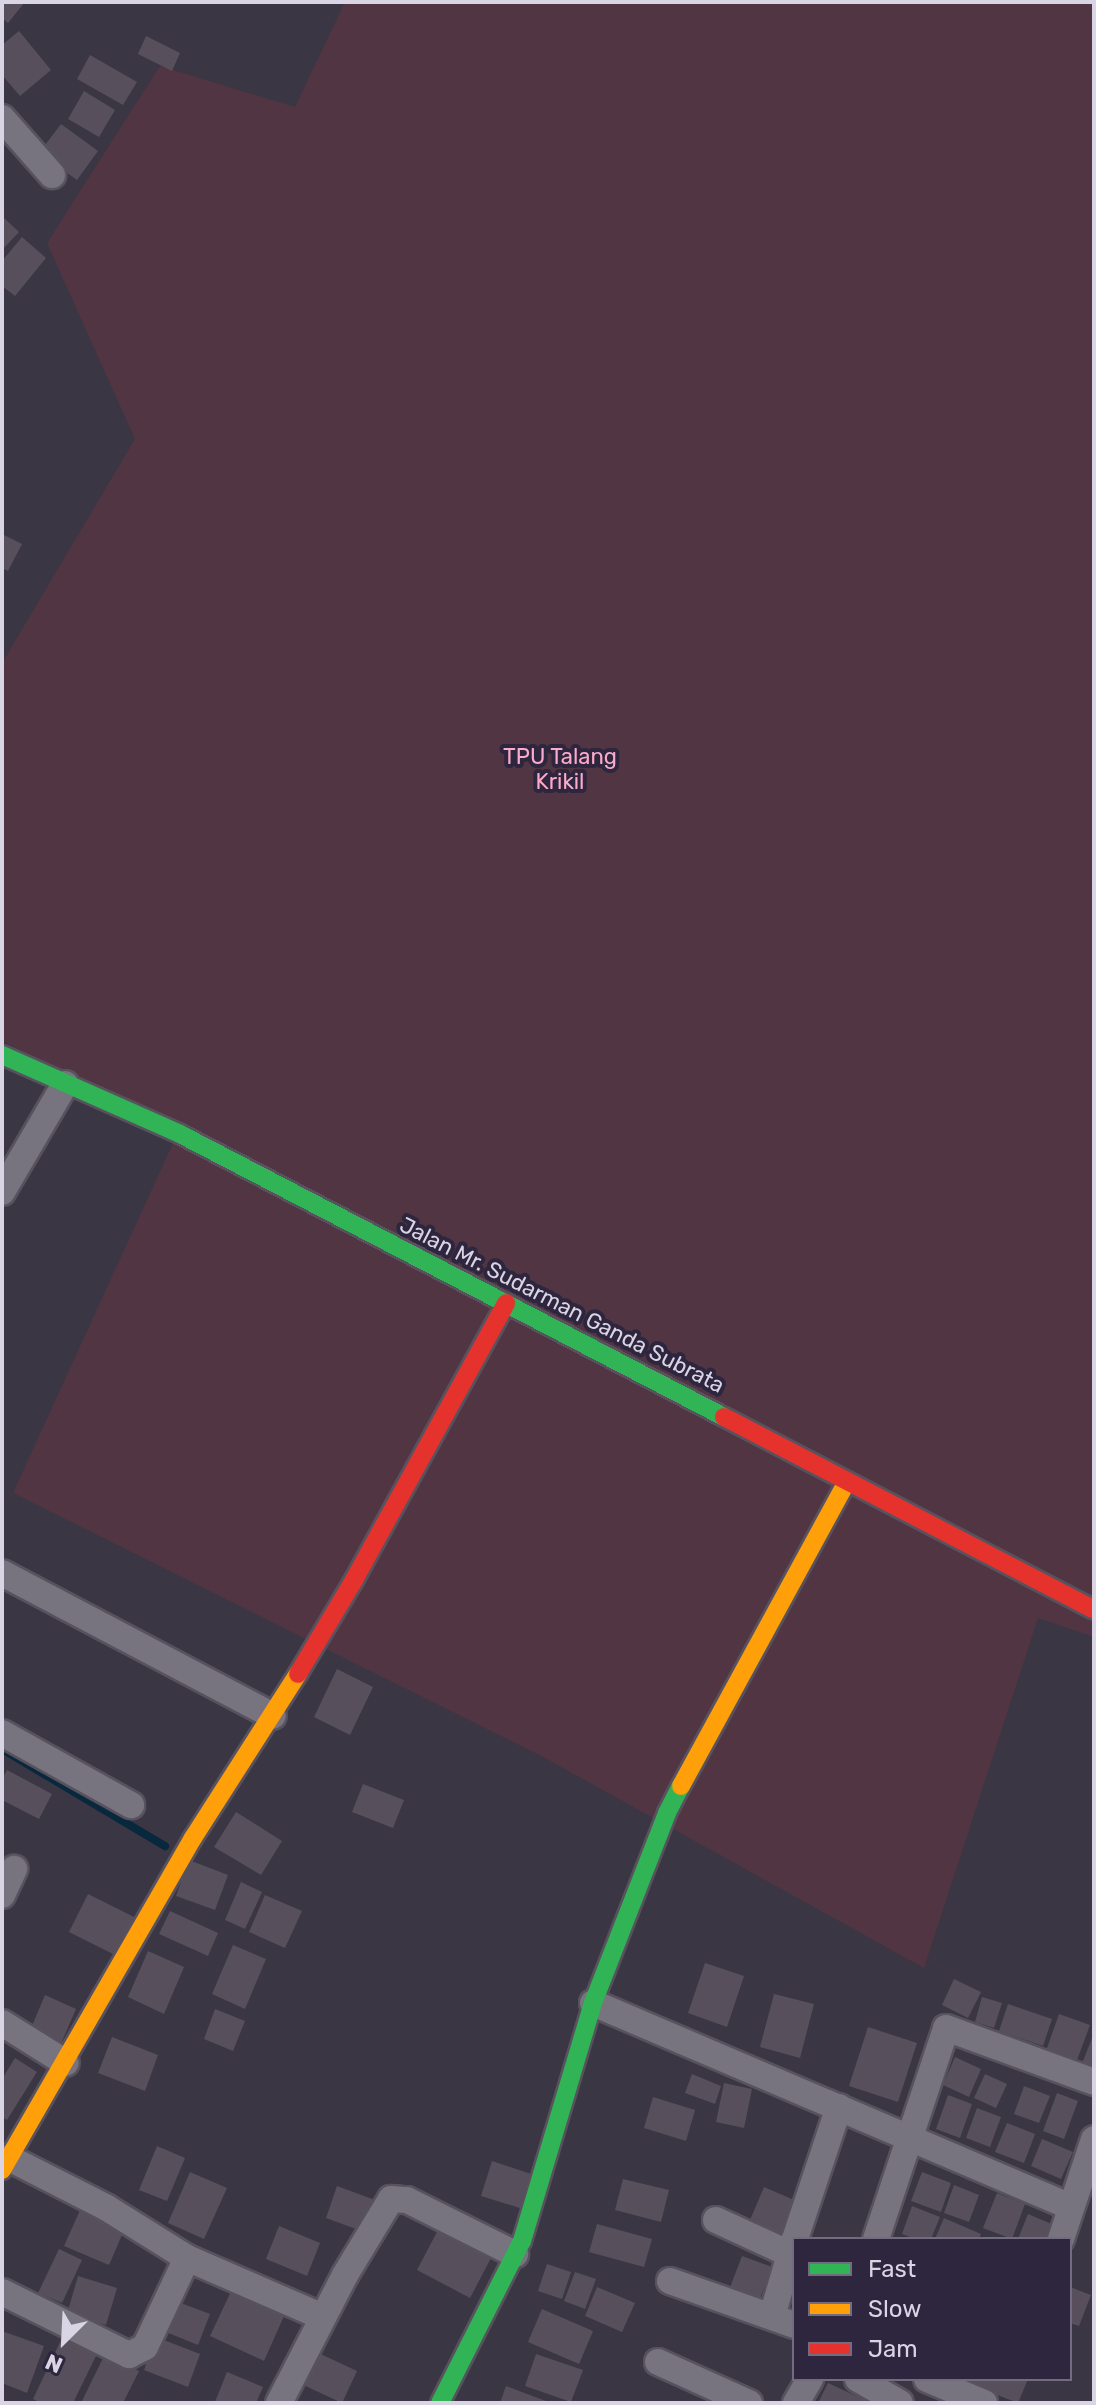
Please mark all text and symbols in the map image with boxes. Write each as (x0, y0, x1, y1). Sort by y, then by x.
park label: TPU Talang Krikil (503, 743, 617, 794)
street label: Jalan Mr. Sudarman Ganda Subrata (395, 1211, 729, 1399)
legend (792, 2237, 1072, 2381)
text: Fast (868, 2255, 916, 2283)
text: Slow (868, 2295, 921, 2323)
north arrow (24, 2301, 104, 2381)
text: Jam (868, 2335, 918, 2363)
text: N (41, 2348, 67, 2379)

